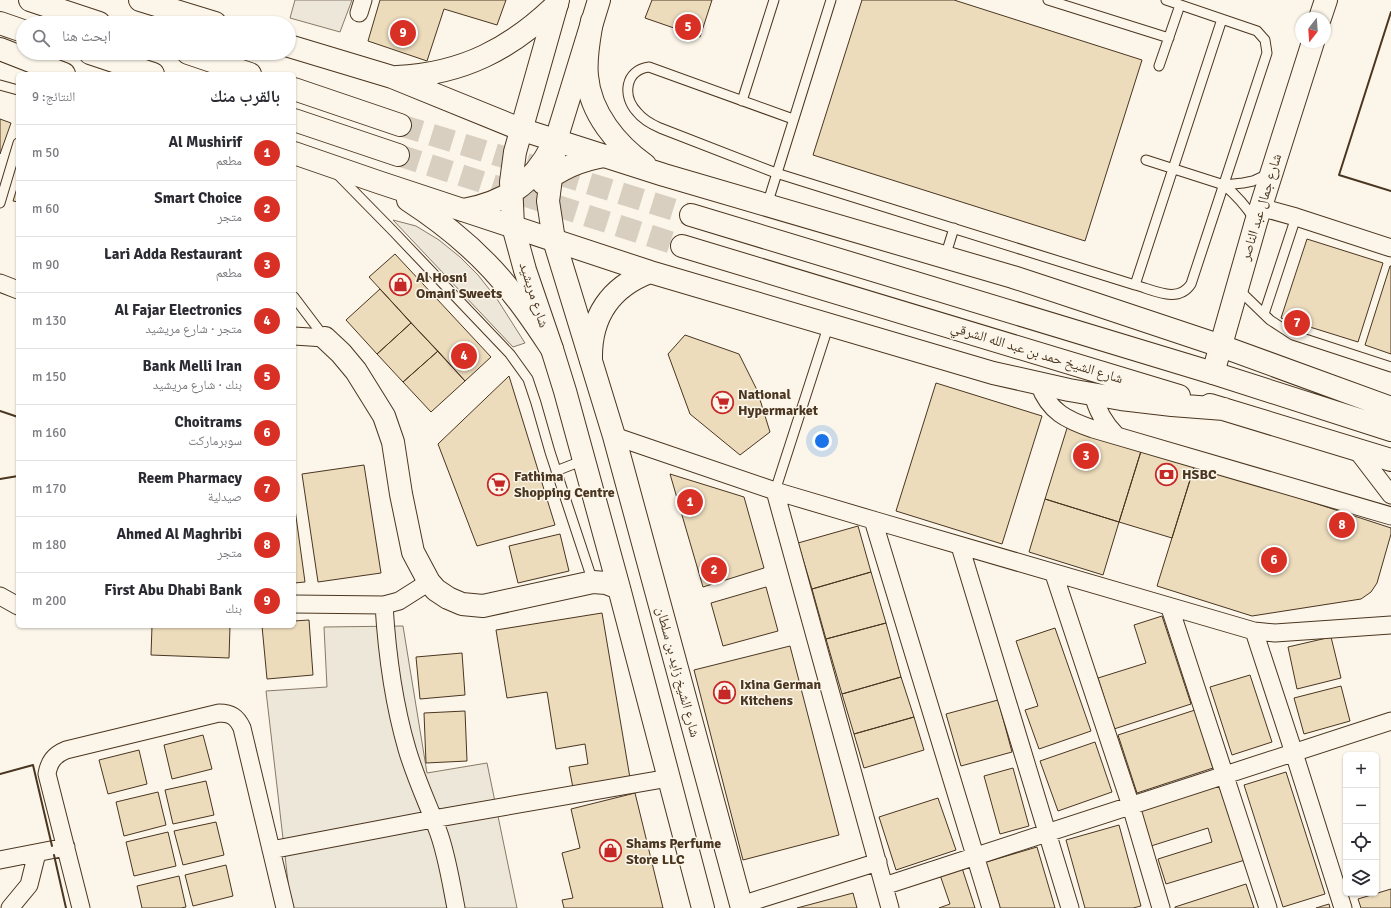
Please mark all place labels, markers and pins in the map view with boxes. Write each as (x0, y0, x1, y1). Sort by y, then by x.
pin: 5 (675, 12, 701, 42)
pin: 9 (390, 18, 416, 48)
place label: Al Hosni Omani Sweets (416, 269, 502, 302)
shop icon: Al Hosni Omani Sweets (388, 272, 414, 298)
pin: 7 (1284, 308, 1310, 338)
pin: 4 (451, 341, 477, 371)
place label: National Hypermarket (738, 386, 819, 419)
supermarket icon: National Hypermarket (710, 389, 736, 415)
pin: 3 (1073, 441, 1099, 471)
bank icon: HSBC (1153, 461, 1179, 487)
place label: HSBC (1182, 466, 1217, 483)
place label: Fathima Shopping Centre (514, 468, 615, 501)
supermarket icon: Fathima Shopping Centre (485, 471, 511, 497)
pin: 1 (677, 487, 703, 517)
pin: 8 (1329, 510, 1355, 540)
pin: 6 (1261, 545, 1287, 575)
pin: 2 (701, 555, 727, 585)
place label: Ixina German Kitchens (740, 676, 822, 709)
shop icon: Ixina German Kitchens (711, 679, 737, 705)
place label: Shams Perfume Store LLC (626, 835, 721, 868)
shop icon: Shams Perfume Store LLC (597, 838, 623, 864)

